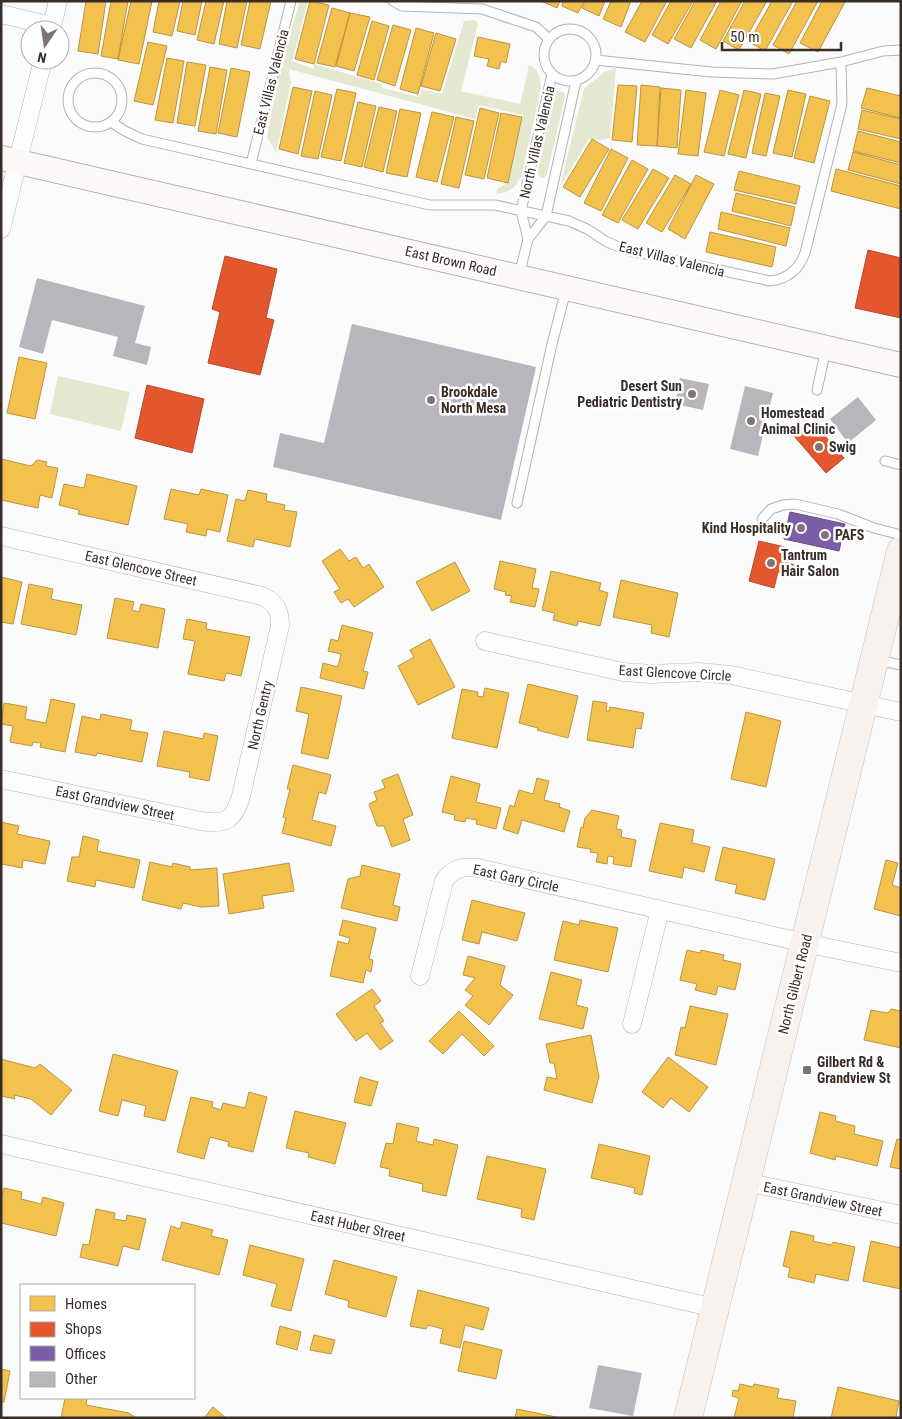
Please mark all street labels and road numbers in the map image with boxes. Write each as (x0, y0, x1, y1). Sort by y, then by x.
street label: East Villas Valencia (250, 27, 292, 137)
street label: North Villas Valencia (516, 84, 558, 200)
street label: East Villas Valencia (617, 238, 727, 280)
street label: East Brown Road (404, 243, 498, 279)
street label: East Glencove Street (84, 547, 198, 589)
street label: East Glencove Circle (618, 662, 732, 684)
street label: North Gentry (244, 679, 276, 751)
street label: East Grandview Street (54, 783, 176, 823)
street label: East Gary Circle (472, 861, 561, 895)
street label: North Gilbert Road (775, 932, 815, 1036)
street label: East Grandview Street (762, 1179, 884, 1219)
street label: East Huber Street (309, 1207, 407, 1245)

